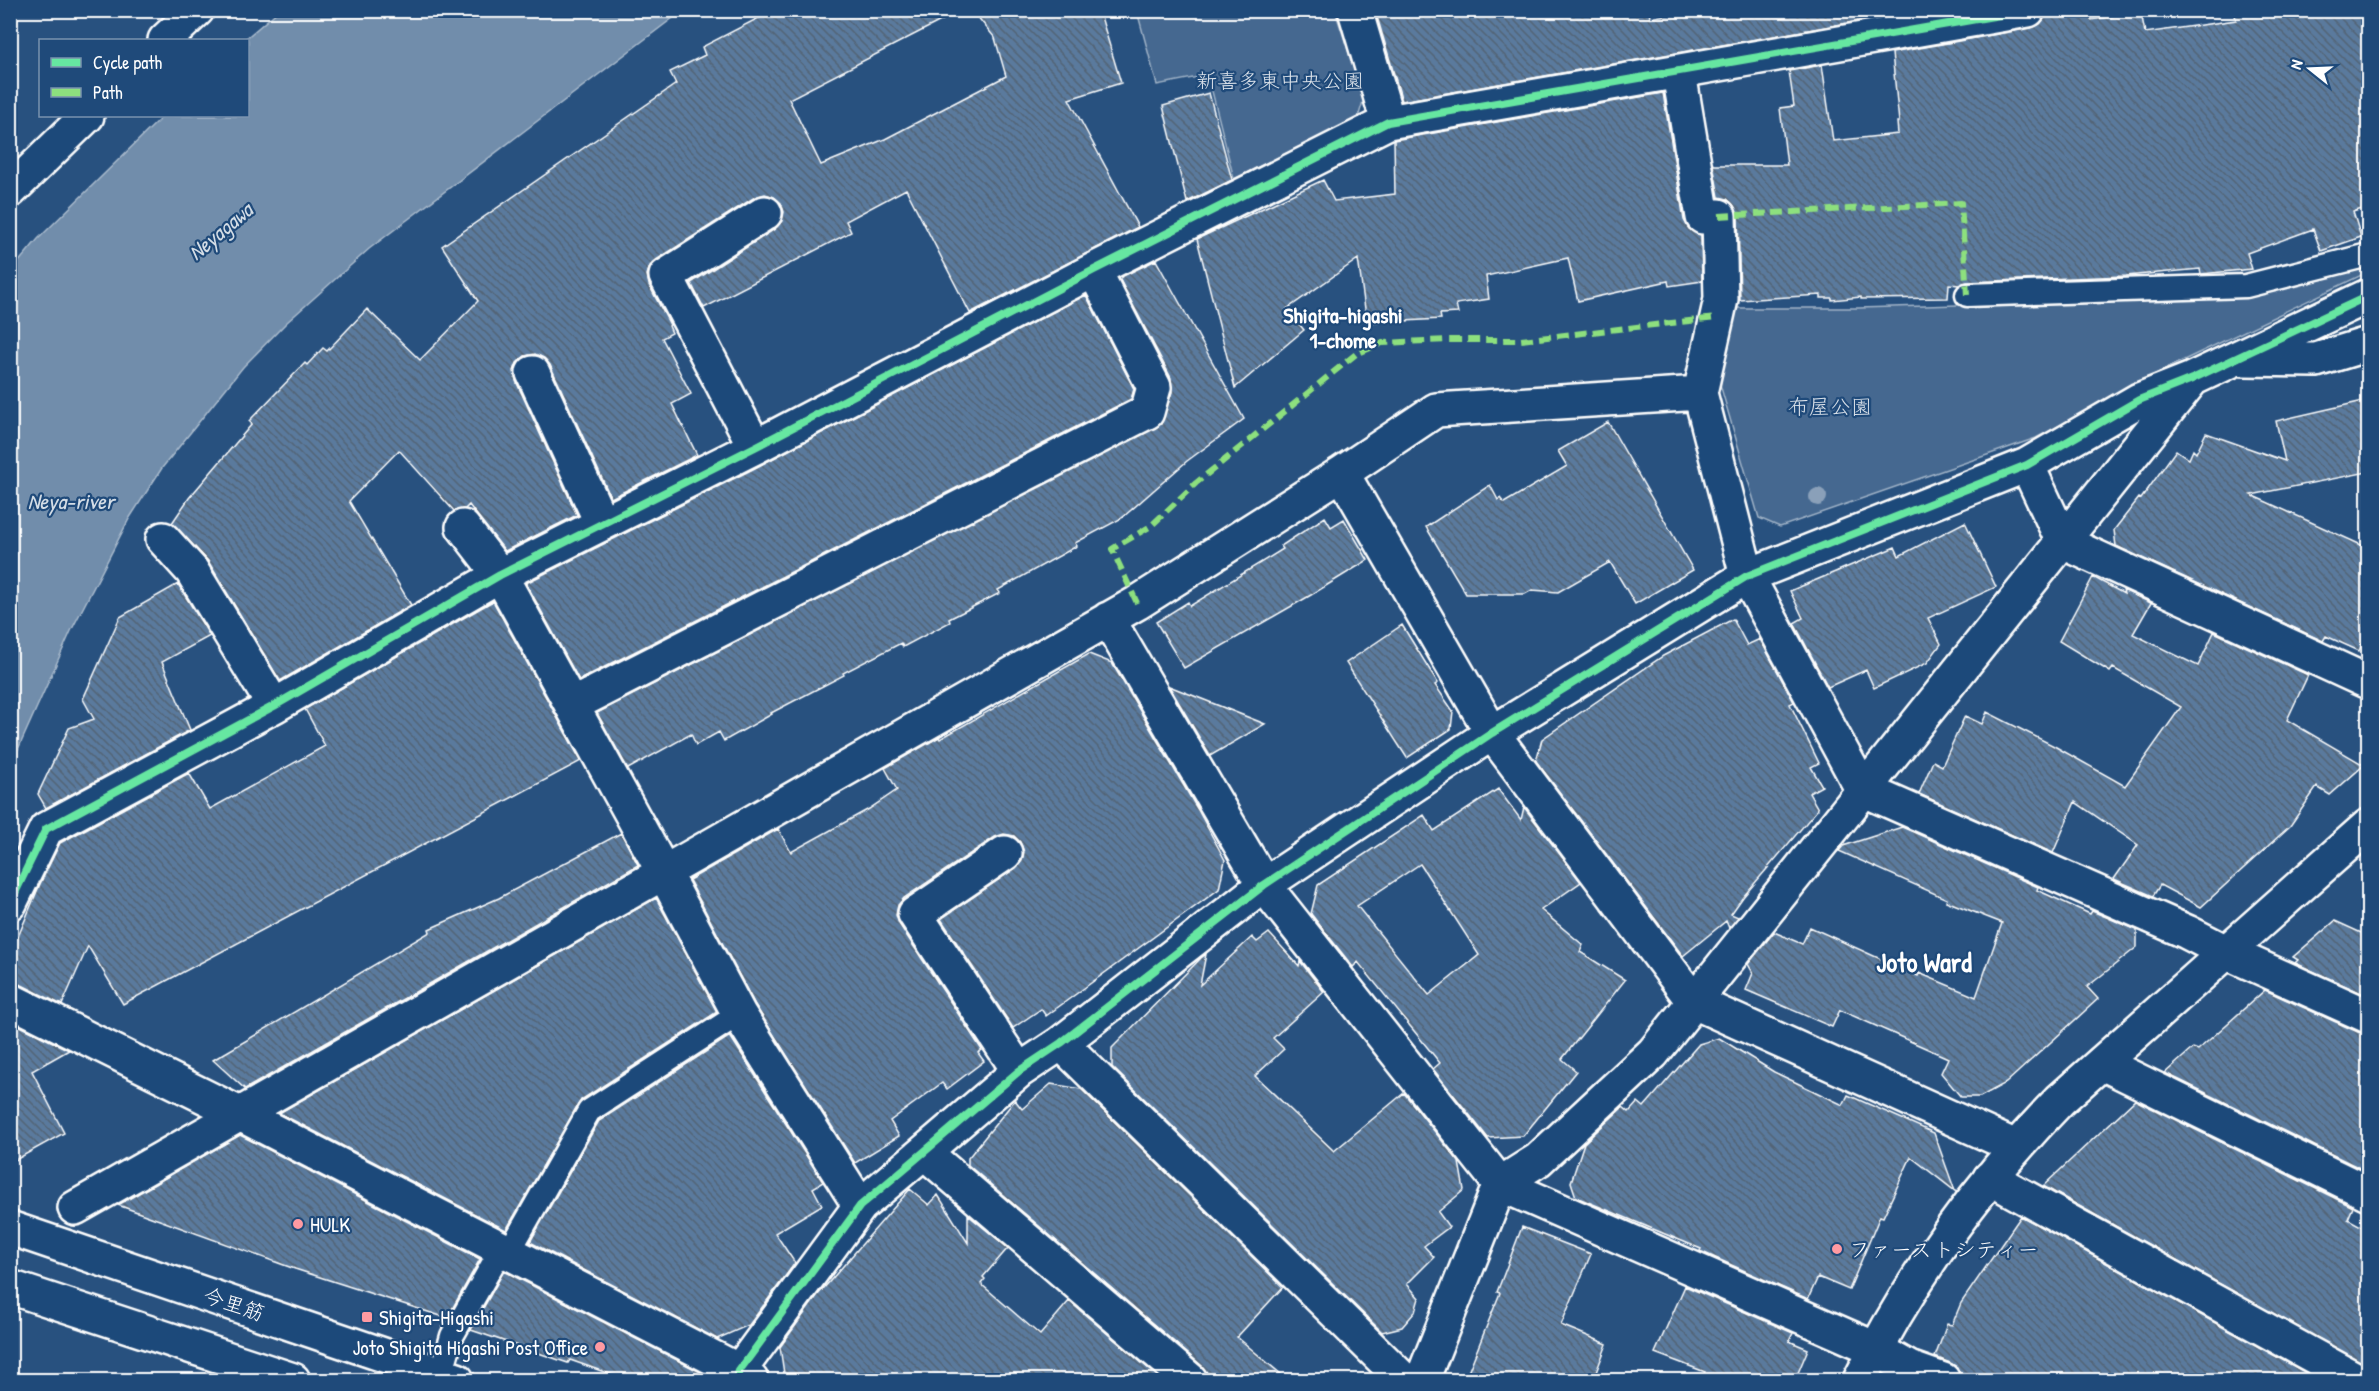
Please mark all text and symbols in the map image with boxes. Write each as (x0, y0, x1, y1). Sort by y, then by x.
legend (39, 39, 249, 117)
north arrow (2280, 39, 2340, 99)
text: Cycle path (93, 50, 163, 75)
text: N (2284, 56, 2308, 72)
park label: 新喜多東中央公園 (1196, 66, 1364, 95)
text: Path (93, 80, 123, 105)
water label: Neyagawa (181, 194, 260, 267)
district label: Shigita-higashi 1-chome (1283, 300, 1403, 355)
park label: 布屋公園 (1788, 392, 1872, 421)
water label: Neya-river (28, 486, 117, 516)
district label: Joto Ward (1876, 944, 1972, 980)
place label: HULK (310, 1210, 350, 1239)
marker: HULK (291, 1217, 305, 1231)
place label: ファーストシティー (1849, 1235, 2038, 1264)
marker: ファーストシティー (1830, 1242, 1844, 1256)
street label: 今里筋 (199, 1280, 269, 1328)
place label: Shigita-Higashi (379, 1303, 494, 1332)
marker: Shigita-Higashi (360, 1310, 374, 1324)
place label: Joto Shigita Higashi Post Office (353, 1333, 588, 1362)
marker: Joto Shigita Higashi Post Office (593, 1340, 607, 1354)

